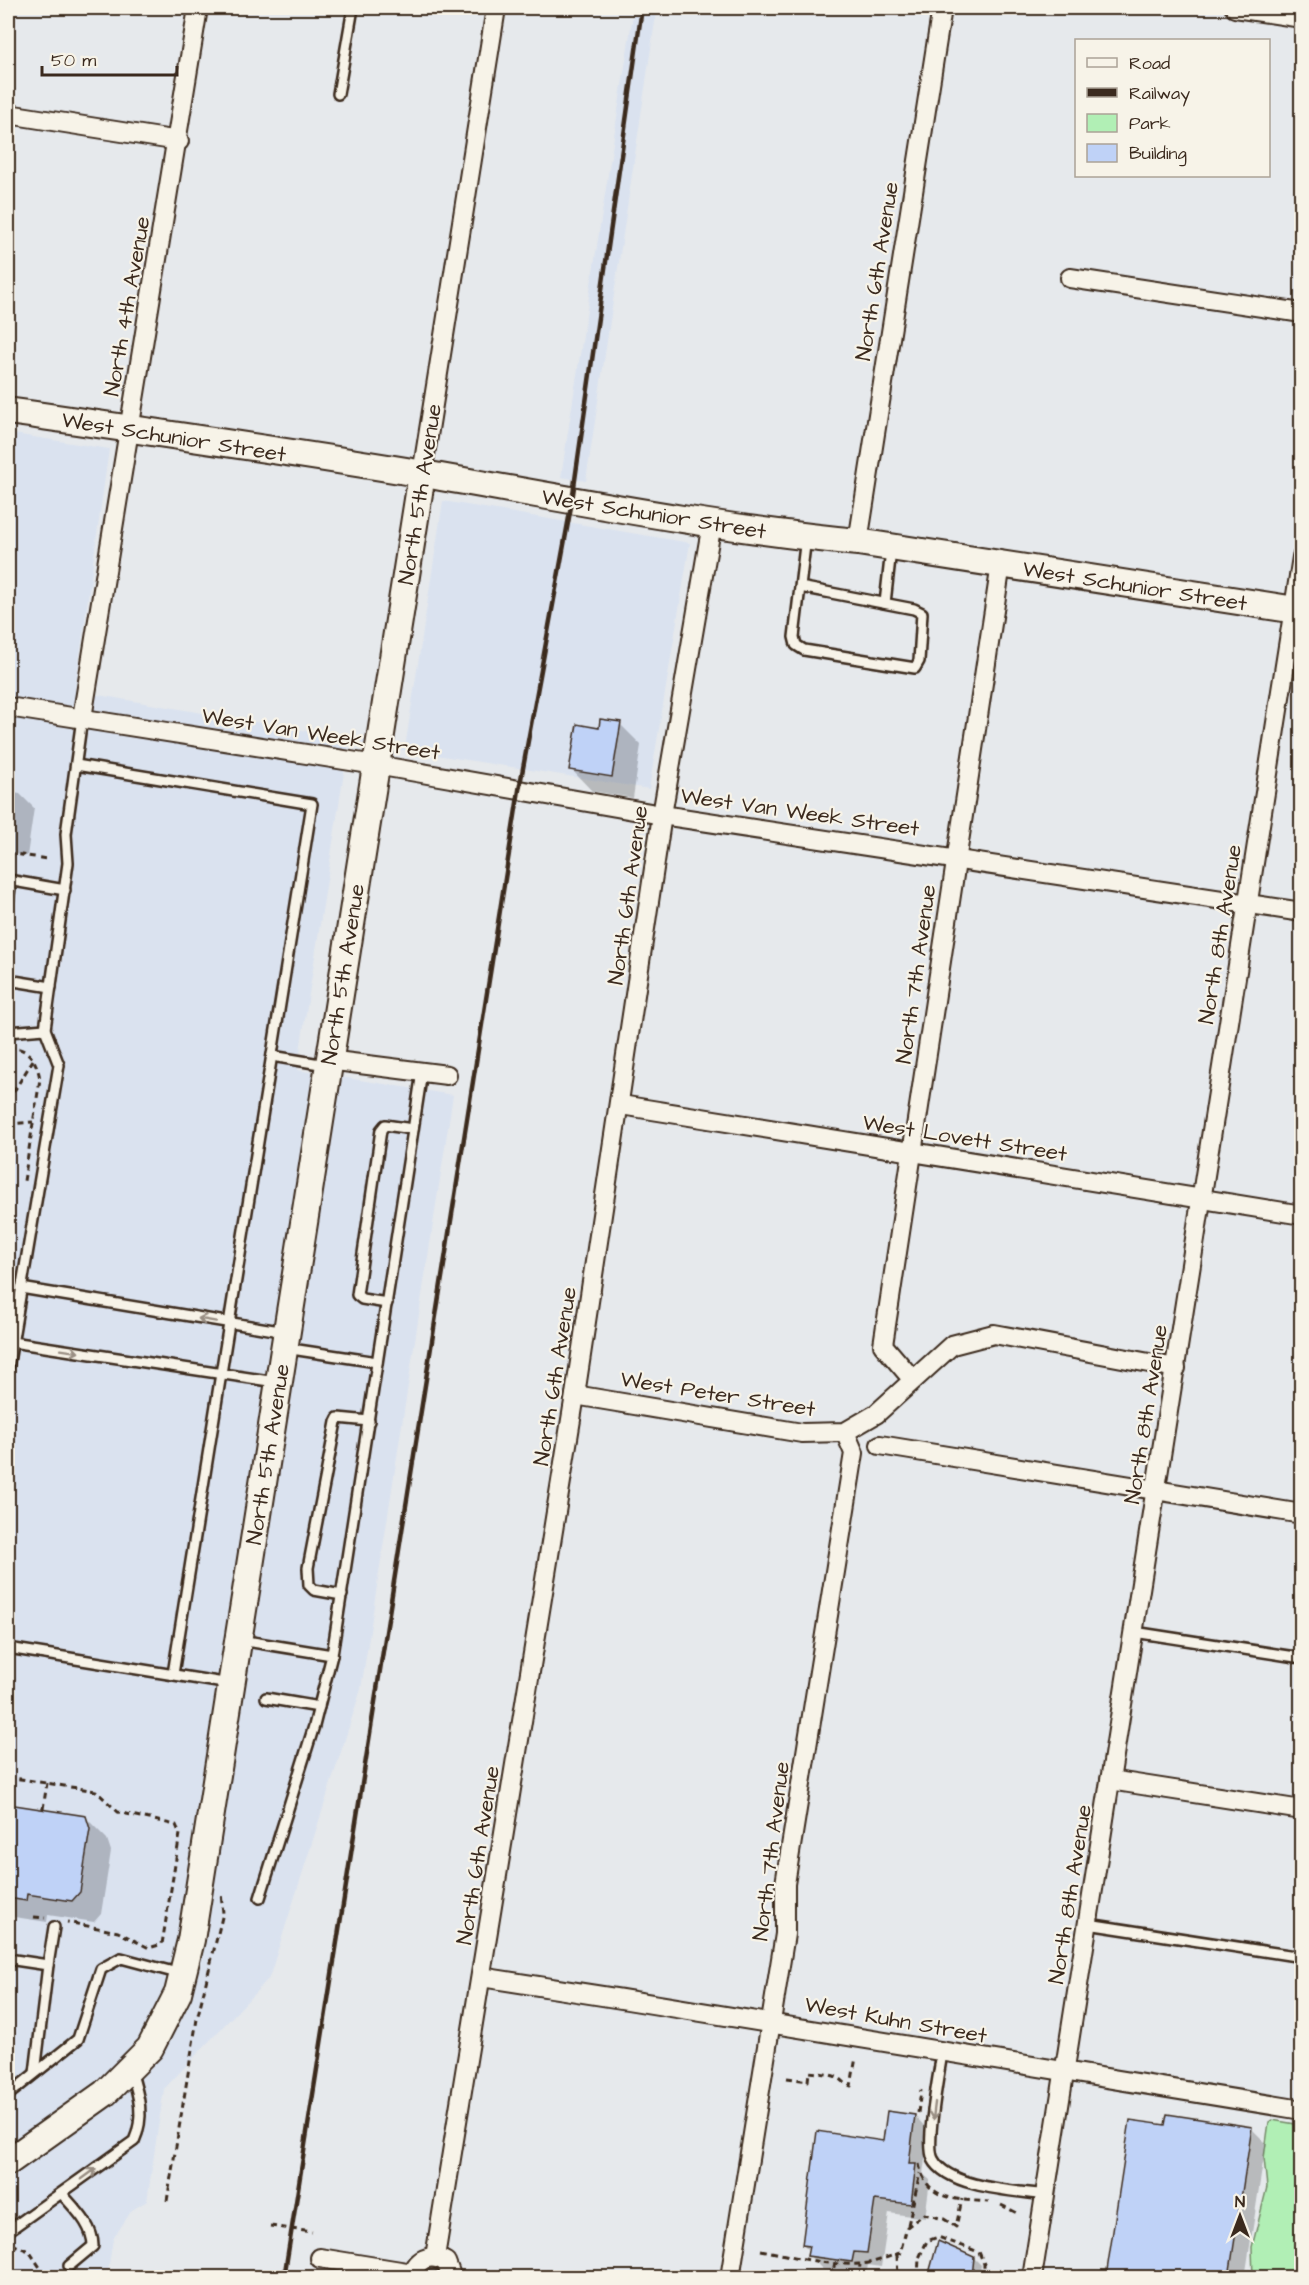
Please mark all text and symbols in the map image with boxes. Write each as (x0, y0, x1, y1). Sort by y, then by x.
scale bar (42, 39, 177, 77)
legend (1075, 39, 1270, 177)
text: 50 m (51, 48, 96, 73)
text: Road (1129, 51, 1170, 76)
text: Railway (1129, 81, 1190, 107)
text: Park (1129, 111, 1171, 136)
text: Building (1129, 141, 1187, 167)
street label: North 6th Avenue (848, 179, 907, 363)
street label: North 4th Avenue (96, 214, 159, 399)
street label: North 5th Avenue (391, 402, 450, 587)
street label: West Schunior Street (59, 404, 288, 471)
street label: West Schunior Street (539, 481, 768, 548)
street label: West Schunior Street (1020, 553, 1249, 620)
street label: West Van Week Street (199, 700, 442, 769)
street label: West Van Week Street (678, 780, 921, 845)
street label: North 6th Avenue (601, 803, 656, 987)
street label: North 8th Avenue (1191, 842, 1250, 1026)
street label: North 5th Avenue (314, 882, 373, 1067)
street label: North 7th Avenue (889, 883, 944, 1066)
street label: West Lovett Street (860, 1107, 1069, 1170)
street label: North 6th Avenue (526, 1284, 585, 1468)
one-way arrow (198, 1314, 217, 1325)
street label: North 8th Avenue (1117, 1322, 1176, 1506)
one-way arrow (59, 1345, 79, 1356)
street label: North 5th Avenue (239, 1362, 298, 1547)
street label: West Peter Street (618, 1364, 818, 1425)
street label: North 7th Avenue (745, 1760, 798, 1943)
street label: North 6th Avenue (449, 1763, 508, 1947)
street label: North 8th Avenue (1041, 1802, 1100, 1986)
street label: West Kuhn Street (802, 1989, 989, 2052)
one-way arrow (928, 2100, 939, 2120)
one-way arrow (81, 2167, 97, 2180)
north arrow (1210, 2186, 1270, 2246)
text: N (1235, 2191, 1245, 2213)

